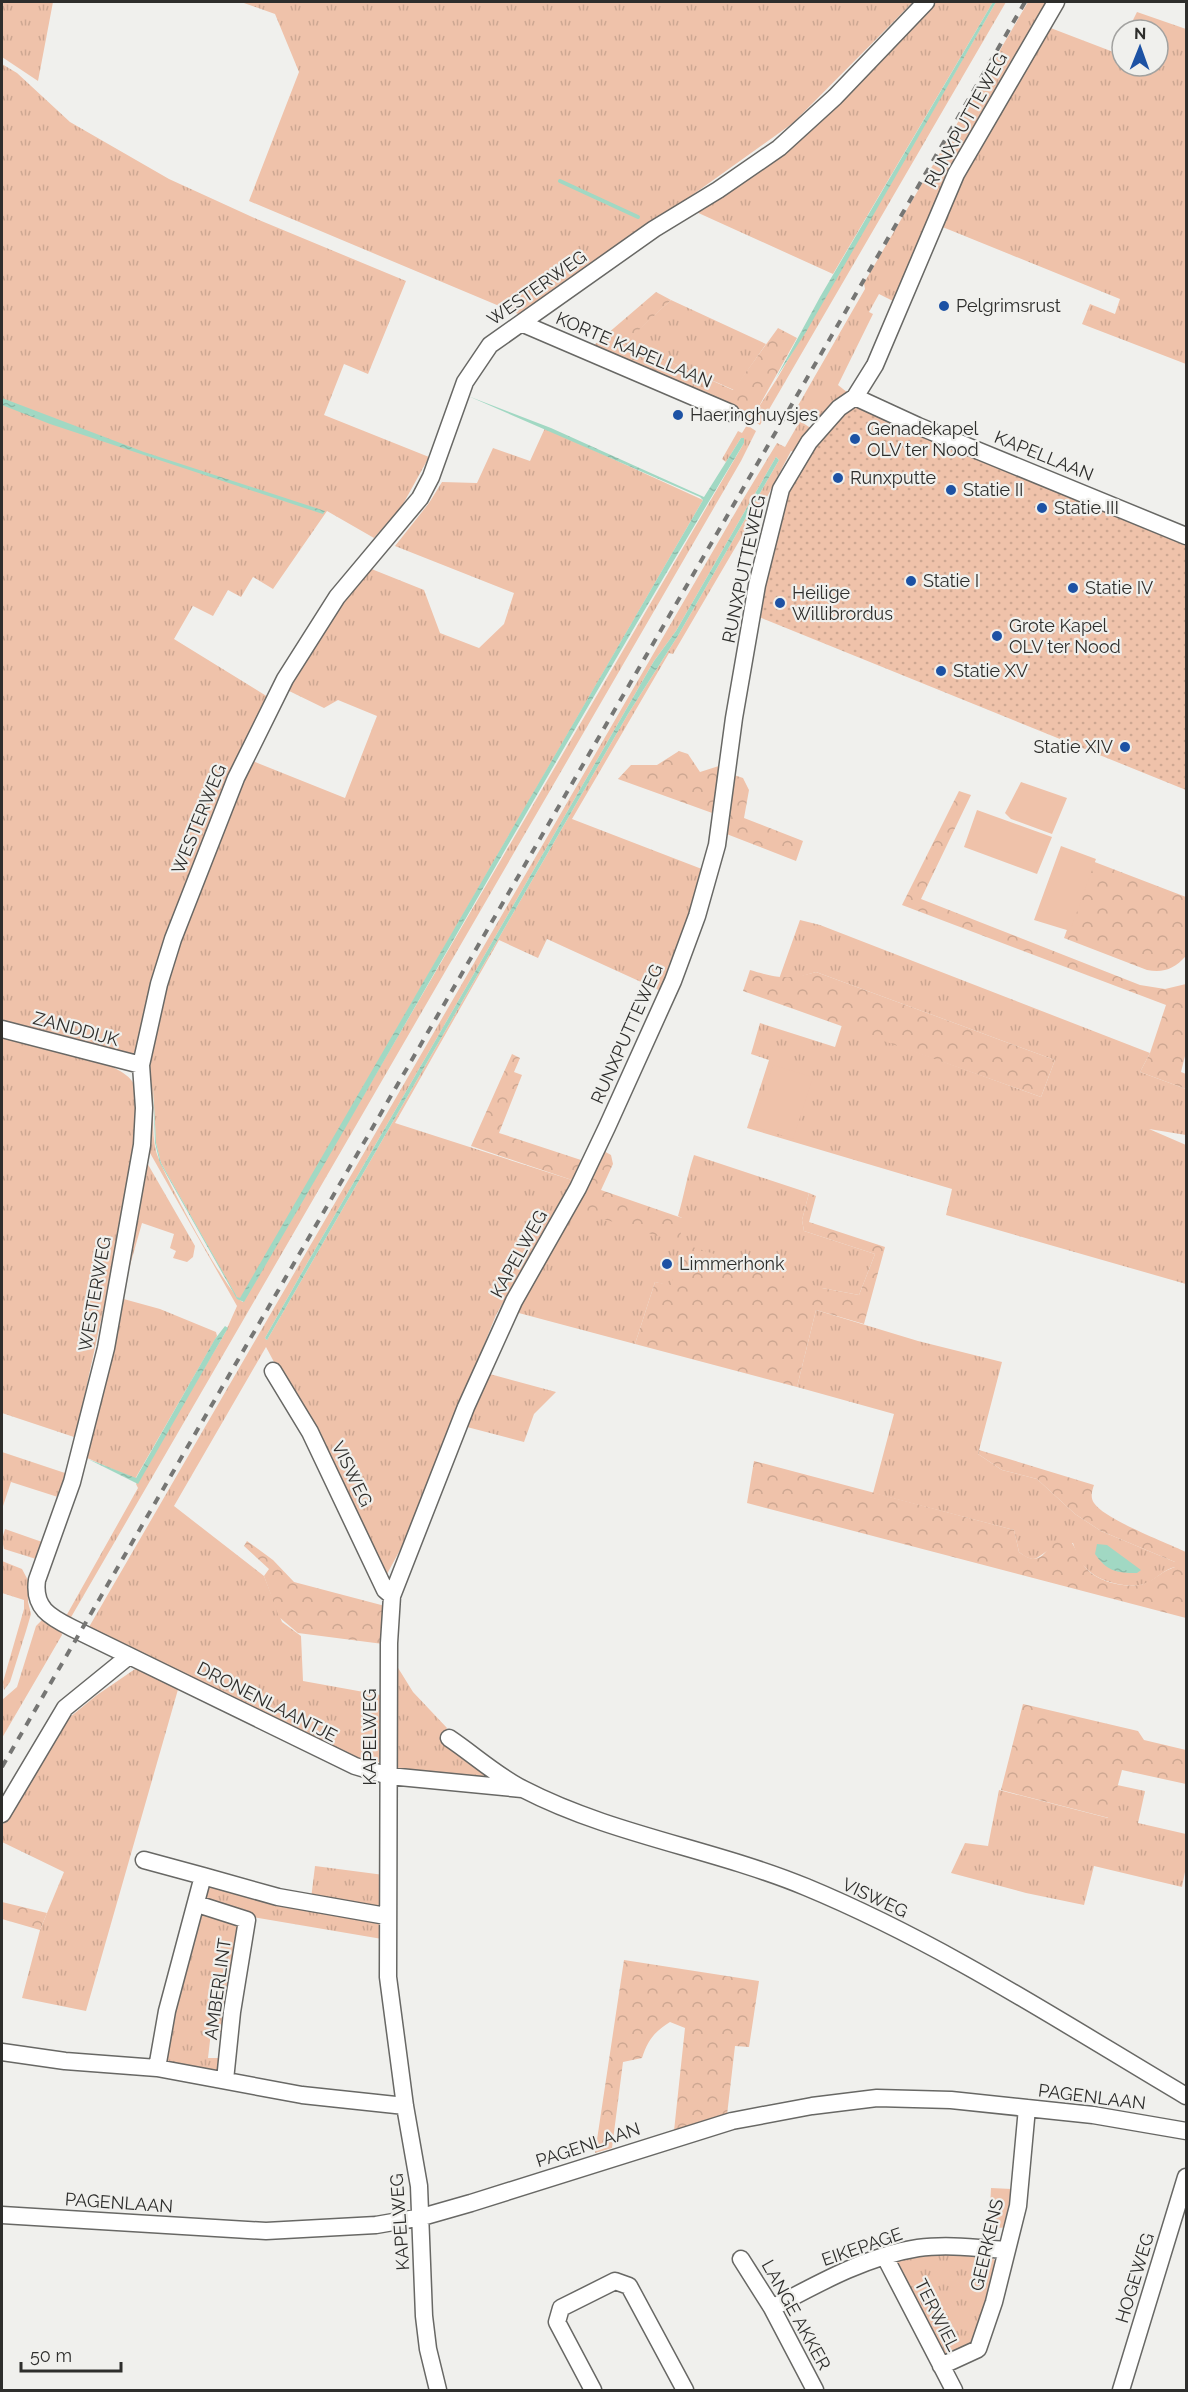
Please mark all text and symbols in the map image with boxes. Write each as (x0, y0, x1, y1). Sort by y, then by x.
north arrow (1110, 18, 1170, 78)
text: N (1134, 24, 1147, 43)
street label: RUNXPUTTEWEG (920, 49, 1011, 191)
street label: WESTERWEG (483, 246, 590, 330)
place label: Pelgrimsrust (956, 295, 1061, 316)
marker: Pelgrimsrust (937, 299, 951, 313)
street label: KORTE KAPELLAAN (553, 307, 715, 392)
place label: Haeringhuysjes (690, 404, 818, 425)
marker: Haeringhuysjes (671, 408, 685, 422)
place label: Genadekapel OLV ter Nood (867, 418, 979, 460)
street label: KAPELLAAN (992, 426, 1097, 485)
marker: Genadekapel OLV ter Nood (848, 432, 862, 446)
place label: Runxputte (850, 467, 937, 488)
marker: Runxputte (831, 471, 845, 485)
place label: Statie II (963, 479, 1024, 500)
marker: Statie II (944, 483, 958, 497)
street label: RUNXPUTTEWEG (718, 493, 769, 645)
place label: Statie III (1054, 497, 1119, 518)
marker: Statie III (1035, 501, 1049, 515)
place label: Statie I (923, 570, 979, 591)
marker: Statie I (904, 574, 918, 588)
place label: Statie IV (1085, 577, 1153, 598)
marker: Statie IV (1066, 581, 1080, 595)
place label: Heilige Willibrordus (792, 582, 893, 624)
marker: Heilige Willibrordus (773, 596, 787, 610)
place label: Grote Kapel OLV ter Nood (1009, 615, 1121, 657)
marker: Grote Kapel OLV ter Nood (990, 629, 1004, 643)
place label: Statie XV (953, 660, 1028, 681)
marker: Statie XV (934, 664, 948, 678)
place label: Statie XIV (1033, 736, 1113, 757)
marker: Statie XIV (1118, 740, 1132, 754)
street label: WESTERWEG (167, 761, 230, 877)
street label: RUNXPUTTEWEG (586, 961, 667, 1107)
street label: ZANDDIJK (31, 1007, 122, 1050)
street label: KAPELWEG (486, 1206, 551, 1301)
street label: WESTERWEG (74, 1235, 115, 1353)
place label: Limmerhonk (679, 1253, 785, 1274)
marker: Limmerhonk (660, 1257, 674, 1271)
street label: VISWEG (328, 1438, 377, 1510)
street label: DRONENLAANTJE (194, 1657, 341, 1746)
street label: KAPELWEG (359, 1689, 380, 1785)
street label: VISWEG (839, 1873, 911, 1922)
street label: AMBERLINT (200, 1937, 235, 2041)
street label: PAGENLAAN (1037, 2079, 1147, 2114)
street label: PAGENLAAN (533, 2118, 643, 2171)
street label: KAPELWEG (386, 2173, 413, 2271)
street label: PAGENLAAN (64, 2188, 174, 2217)
street label: GEERKENS (966, 2197, 1007, 2293)
street label: EIKEPAGE (819, 2223, 905, 2270)
street label: HOGEWEG (1111, 2230, 1158, 2325)
street label: LANGE AKKER (758, 2256, 835, 2374)
street label: TERWIEL (910, 2275, 965, 2355)
scale bar (21, 2335, 122, 2373)
text: 50 m (30, 2345, 72, 2366)

